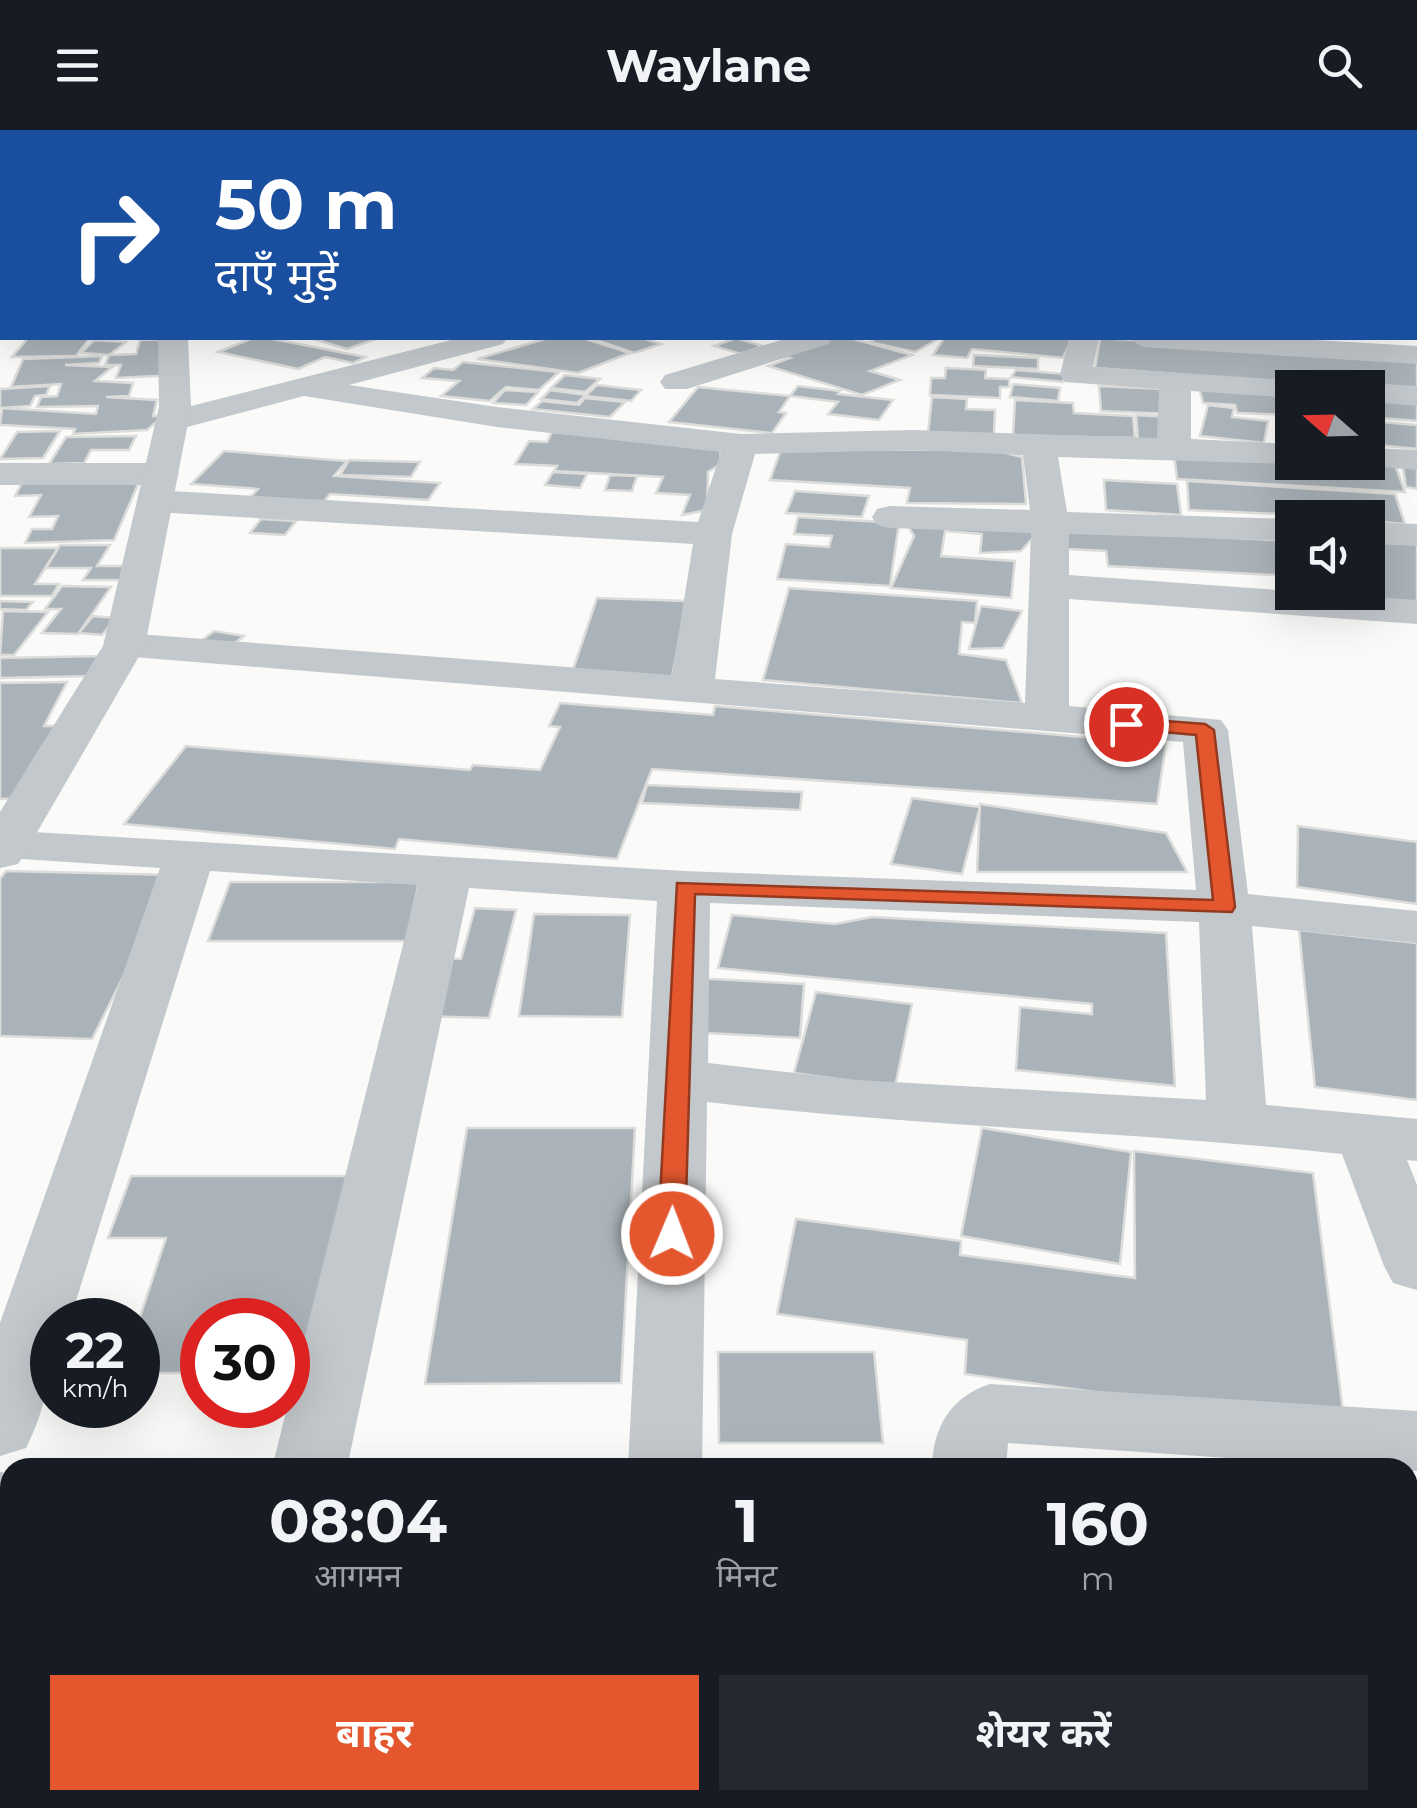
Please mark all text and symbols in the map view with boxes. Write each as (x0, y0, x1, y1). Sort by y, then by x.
icon: menu (50, 38, 105, 93)
text: Waylane (606, 38, 811, 93)
icon: search (1312, 38, 1367, 93)
text: 50 m (215, 161, 397, 247)
icon: right (50, 170, 180, 300)
text: दाएँ मुड़ें (215, 247, 338, 302)
north arrow (1275, 370, 1385, 480)
map controls (1275, 370, 1385, 610)
button: sound (1275, 500, 1385, 610)
pin (1084, 682, 1169, 767)
icon: arrive (1099, 697, 1154, 752)
position arrow (620, 1182, 724, 1286)
speed limit sign: 30 (180, 1298, 310, 1428)
text: 22 (66, 1320, 125, 1381)
text: km/h (62, 1373, 128, 1403)
text: 08:04 (269, 1484, 447, 1557)
text: 1 (735, 1484, 759, 1557)
text: 160 (1047, 1487, 1149, 1560)
text: आगमन (314, 1556, 402, 1595)
text: मिनट (716, 1556, 777, 1595)
text: m (1081, 1559, 1115, 1598)
button: बाहर (50, 1675, 699, 1790)
button: शेयर करें (719, 1675, 1368, 1790)

